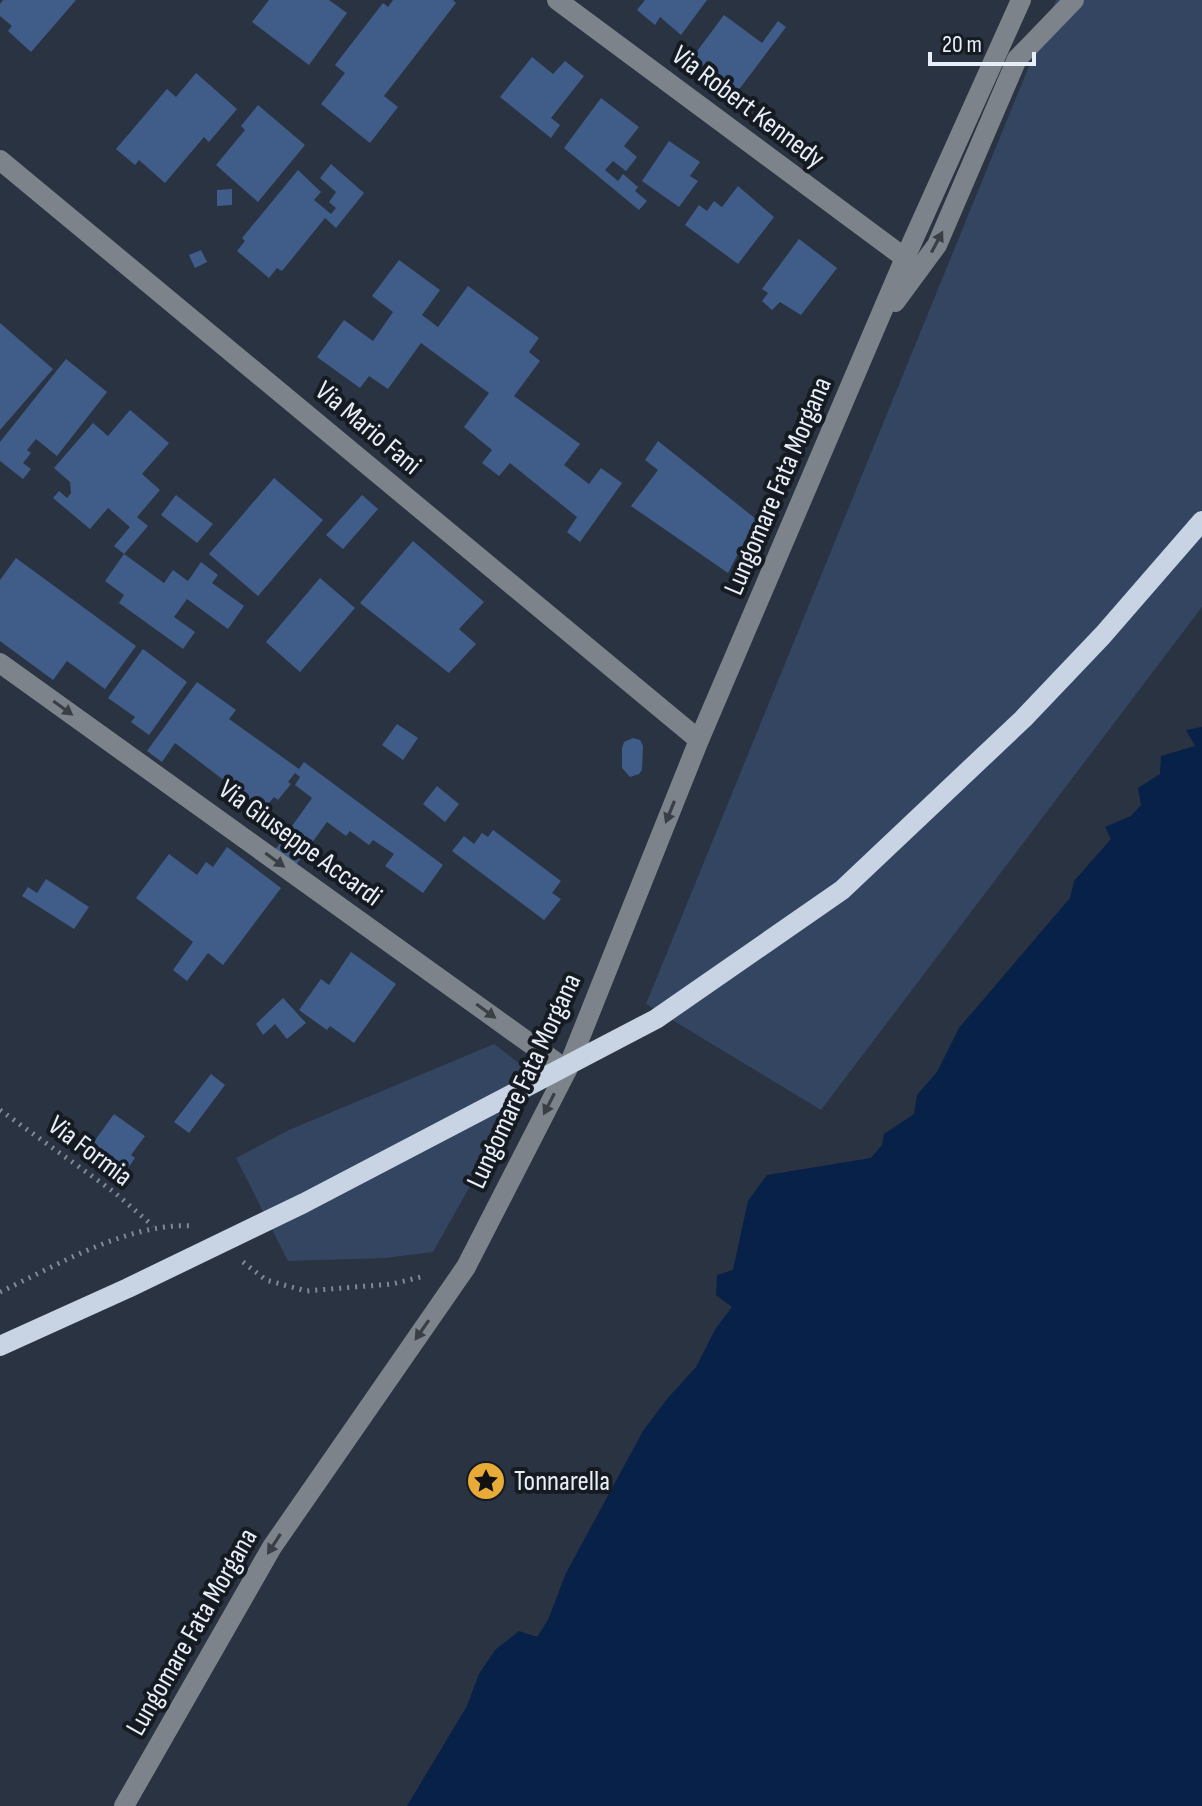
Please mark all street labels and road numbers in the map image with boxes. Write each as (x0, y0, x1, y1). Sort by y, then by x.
street label: Via Robert Kennedy (665, 39, 831, 175)
street label: Lungomare Fata Morgana (717, 372, 839, 600)
street label: Via Mario Fani (308, 374, 428, 482)
street label: Via Giuseppe Accardi (212, 773, 388, 913)
street label: Lungomare Fata Morgana (460, 968, 588, 1194)
street label: Via Formia (41, 1109, 139, 1193)
street label: Lungomare Fata Morgana (119, 1523, 265, 1741)

